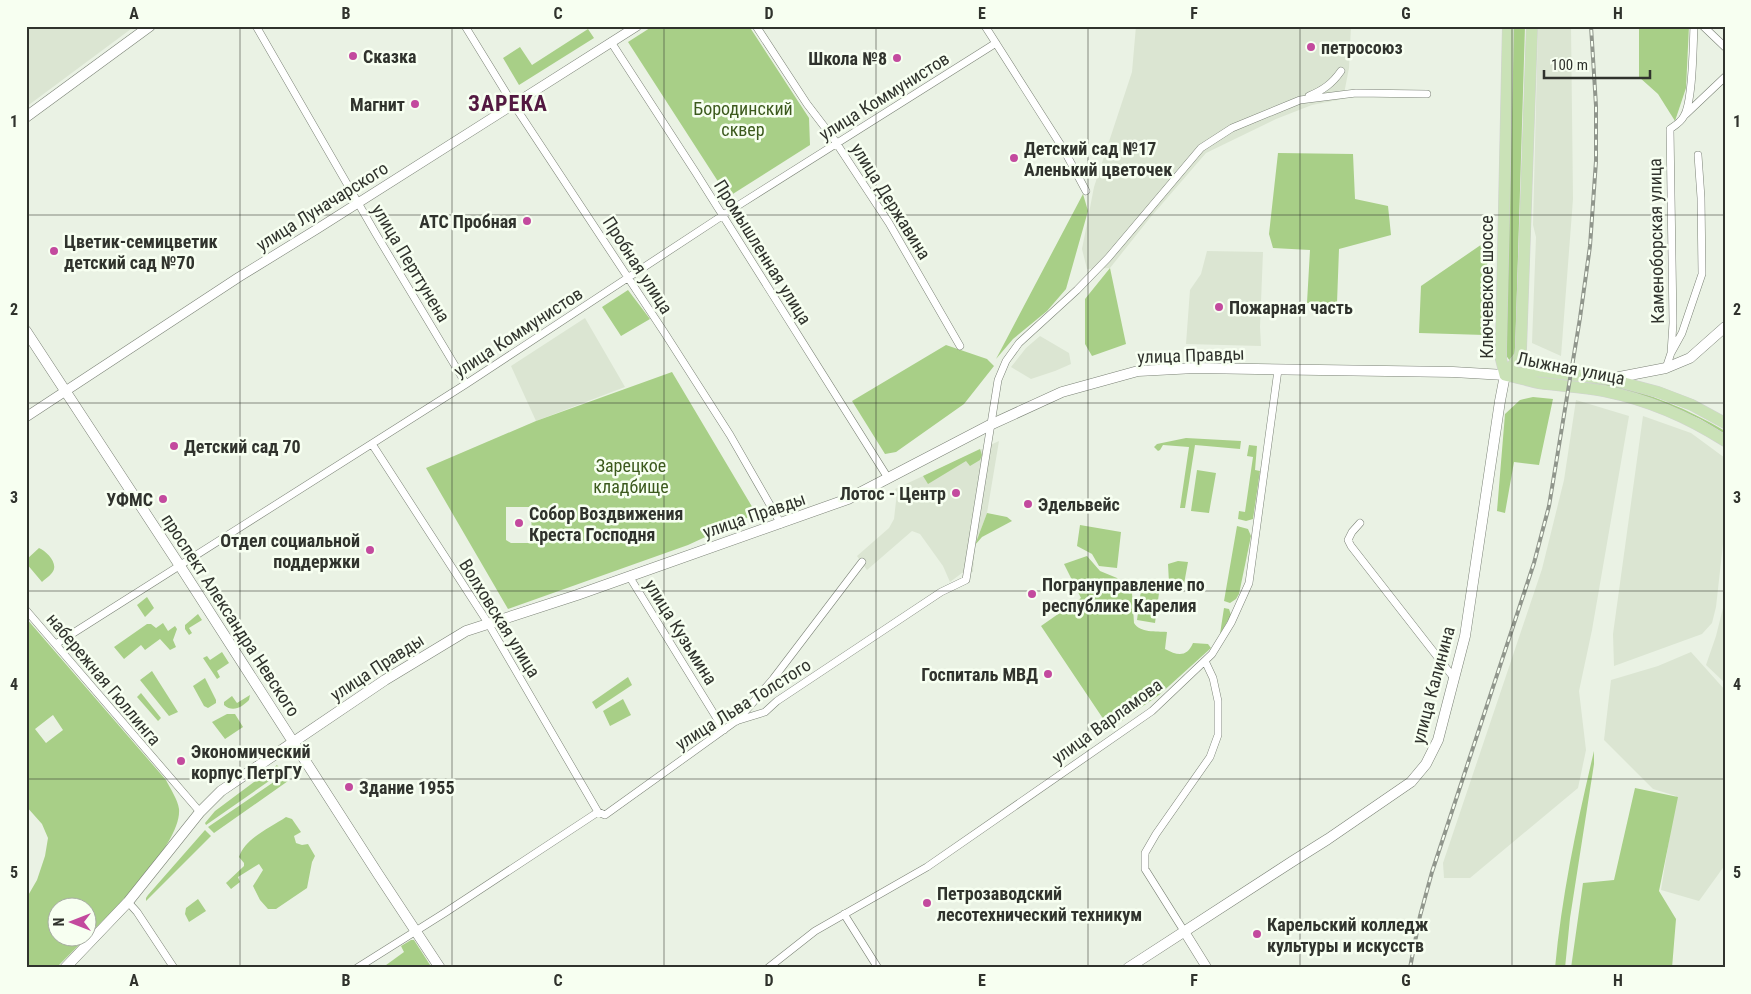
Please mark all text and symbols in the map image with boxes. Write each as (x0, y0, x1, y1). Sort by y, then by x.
text: A (129, 4, 139, 23)
text: B (342, 4, 351, 23)
text: C (553, 4, 563, 23)
text: D (764, 4, 774, 23)
text: E (978, 4, 986, 23)
text: F (1190, 4, 1198, 23)
text: G (1401, 4, 1411, 23)
text: H (1613, 4, 1623, 23)
place label: петросоюз (1321, 37, 1403, 58)
marker: петросоюз (1305, 41, 1317, 53)
place label: Сказка (363, 46, 417, 67)
place label: Школа №8 (808, 48, 887, 69)
street label: улица Коммунистов (815, 48, 953, 144)
scale bar (1544, 48, 1650, 80)
marker: Сказка (347, 50, 359, 62)
marker: Школа №8 (891, 52, 903, 64)
text: 100 m (1551, 56, 1588, 74)
district label: ЗАРЕКА (468, 91, 548, 116)
place label: Магнит (350, 94, 405, 115)
marker: Магнит (409, 98, 421, 110)
park label: Бородинский сквер (693, 98, 793, 140)
text: 1 (10, 112, 18, 131)
text: 1 (1733, 112, 1741, 131)
place label: Детский сад №17 Аленький цветочек (1024, 138, 1172, 180)
street label: улица Державина (847, 139, 935, 263)
marker: Детский сад №17 Аленький цветочек (1008, 152, 1020, 164)
street label: улица Луначарского (252, 157, 392, 255)
street label: Каменоборская улица (1644, 158, 1668, 324)
street label: Промышленная улица (710, 176, 816, 328)
street label: улица Перттунена (368, 200, 454, 326)
place label: АТС Пробная (419, 211, 517, 232)
street label: Пробная улица (599, 212, 677, 318)
marker: АТС Пробная (521, 215, 533, 227)
street label: Ключевское шоссе (1476, 215, 1497, 359)
place label: Цветик-семицветик детский сад №70 (64, 231, 218, 273)
marker: Цветик-семицветик детский сад №70 (48, 245, 60, 257)
street label: улица Коммунистов (450, 283, 586, 381)
place label: Пожарная часть (1229, 297, 1353, 318)
text: 2 (10, 300, 18, 319)
text: 2 (1733, 300, 1741, 319)
marker: Пожарная часть (1213, 301, 1225, 313)
street label: улица Правды (1137, 343, 1245, 367)
street label: Лыжная улица (1515, 347, 1627, 389)
place label: Детский сад 70 (184, 436, 301, 457)
marker: Детский сад 70 (168, 440, 180, 452)
park label: Зарецкое кладбище (593, 455, 669, 497)
place label: Лотос - Центр (840, 483, 946, 504)
marker: Лотос - Центр (950, 487, 962, 499)
text: 3 (10, 488, 18, 507)
street label: улица Правды (700, 488, 808, 542)
text: 3 (1733, 488, 1741, 507)
place label: УФМС (106, 489, 153, 510)
marker: УФМС (157, 493, 169, 505)
place label: Эдельвейс (1038, 494, 1120, 515)
marker: Эдельвейс (1022, 498, 1034, 510)
place label: Собор Воздвижения Креста Господня (529, 503, 683, 545)
street label: проспект Александра Невского (158, 510, 304, 720)
marker: Собор Воздвижения Креста Господня (513, 517, 525, 529)
place label: Отдел социальной поддержки (220, 530, 360, 572)
marker: Отдел социальной поддержки (364, 544, 376, 556)
street label: Волховская улица (455, 555, 545, 681)
place label: Погрануправление по республике Карелия (1042, 574, 1205, 616)
street label: улица Кузьмина (640, 575, 722, 689)
marker: Погрануправление по республике Карелия (1026, 588, 1038, 600)
street label: набережная Гюллинга (42, 609, 166, 749)
street label: улица Калинина (1407, 624, 1459, 746)
street label: улица Правды (326, 629, 428, 705)
street label: улица Льва Толстого (671, 654, 815, 754)
place label: Госпиталь МВД (921, 664, 1038, 685)
marker: Госпиталь МВД (1042, 668, 1054, 680)
street label: улица Варламова (1048, 674, 1166, 768)
text: 4 (10, 675, 18, 694)
text: 4 (1733, 675, 1741, 694)
place label: Экономический корпус ПетрГУ (191, 741, 310, 783)
marker: Экономический корпус ПетрГУ (175, 755, 187, 767)
place label: Здание 1955 (359, 777, 455, 798)
marker: Здание 1955 (343, 781, 355, 793)
text: 5 (10, 863, 18, 882)
text: 5 (1733, 863, 1741, 882)
place label: Петрозаводский лесотехнический техникум (937, 883, 1142, 925)
north arrow (48, 896, 98, 946)
marker: Петрозаводский лесотехнический техникум (921, 897, 933, 909)
place label: Карельский колледж культуры и искусств (1267, 914, 1429, 956)
text: N (51, 918, 67, 926)
marker: Карельский колледж культуры и искусств (1251, 928, 1263, 940)
text: A (129, 971, 139, 990)
text: B (342, 971, 351, 990)
text: C (553, 971, 563, 990)
text: D (764, 971, 774, 990)
text: E (978, 971, 986, 990)
text: F (1190, 971, 1198, 990)
text: G (1401, 971, 1411, 990)
text: H (1613, 971, 1623, 990)

